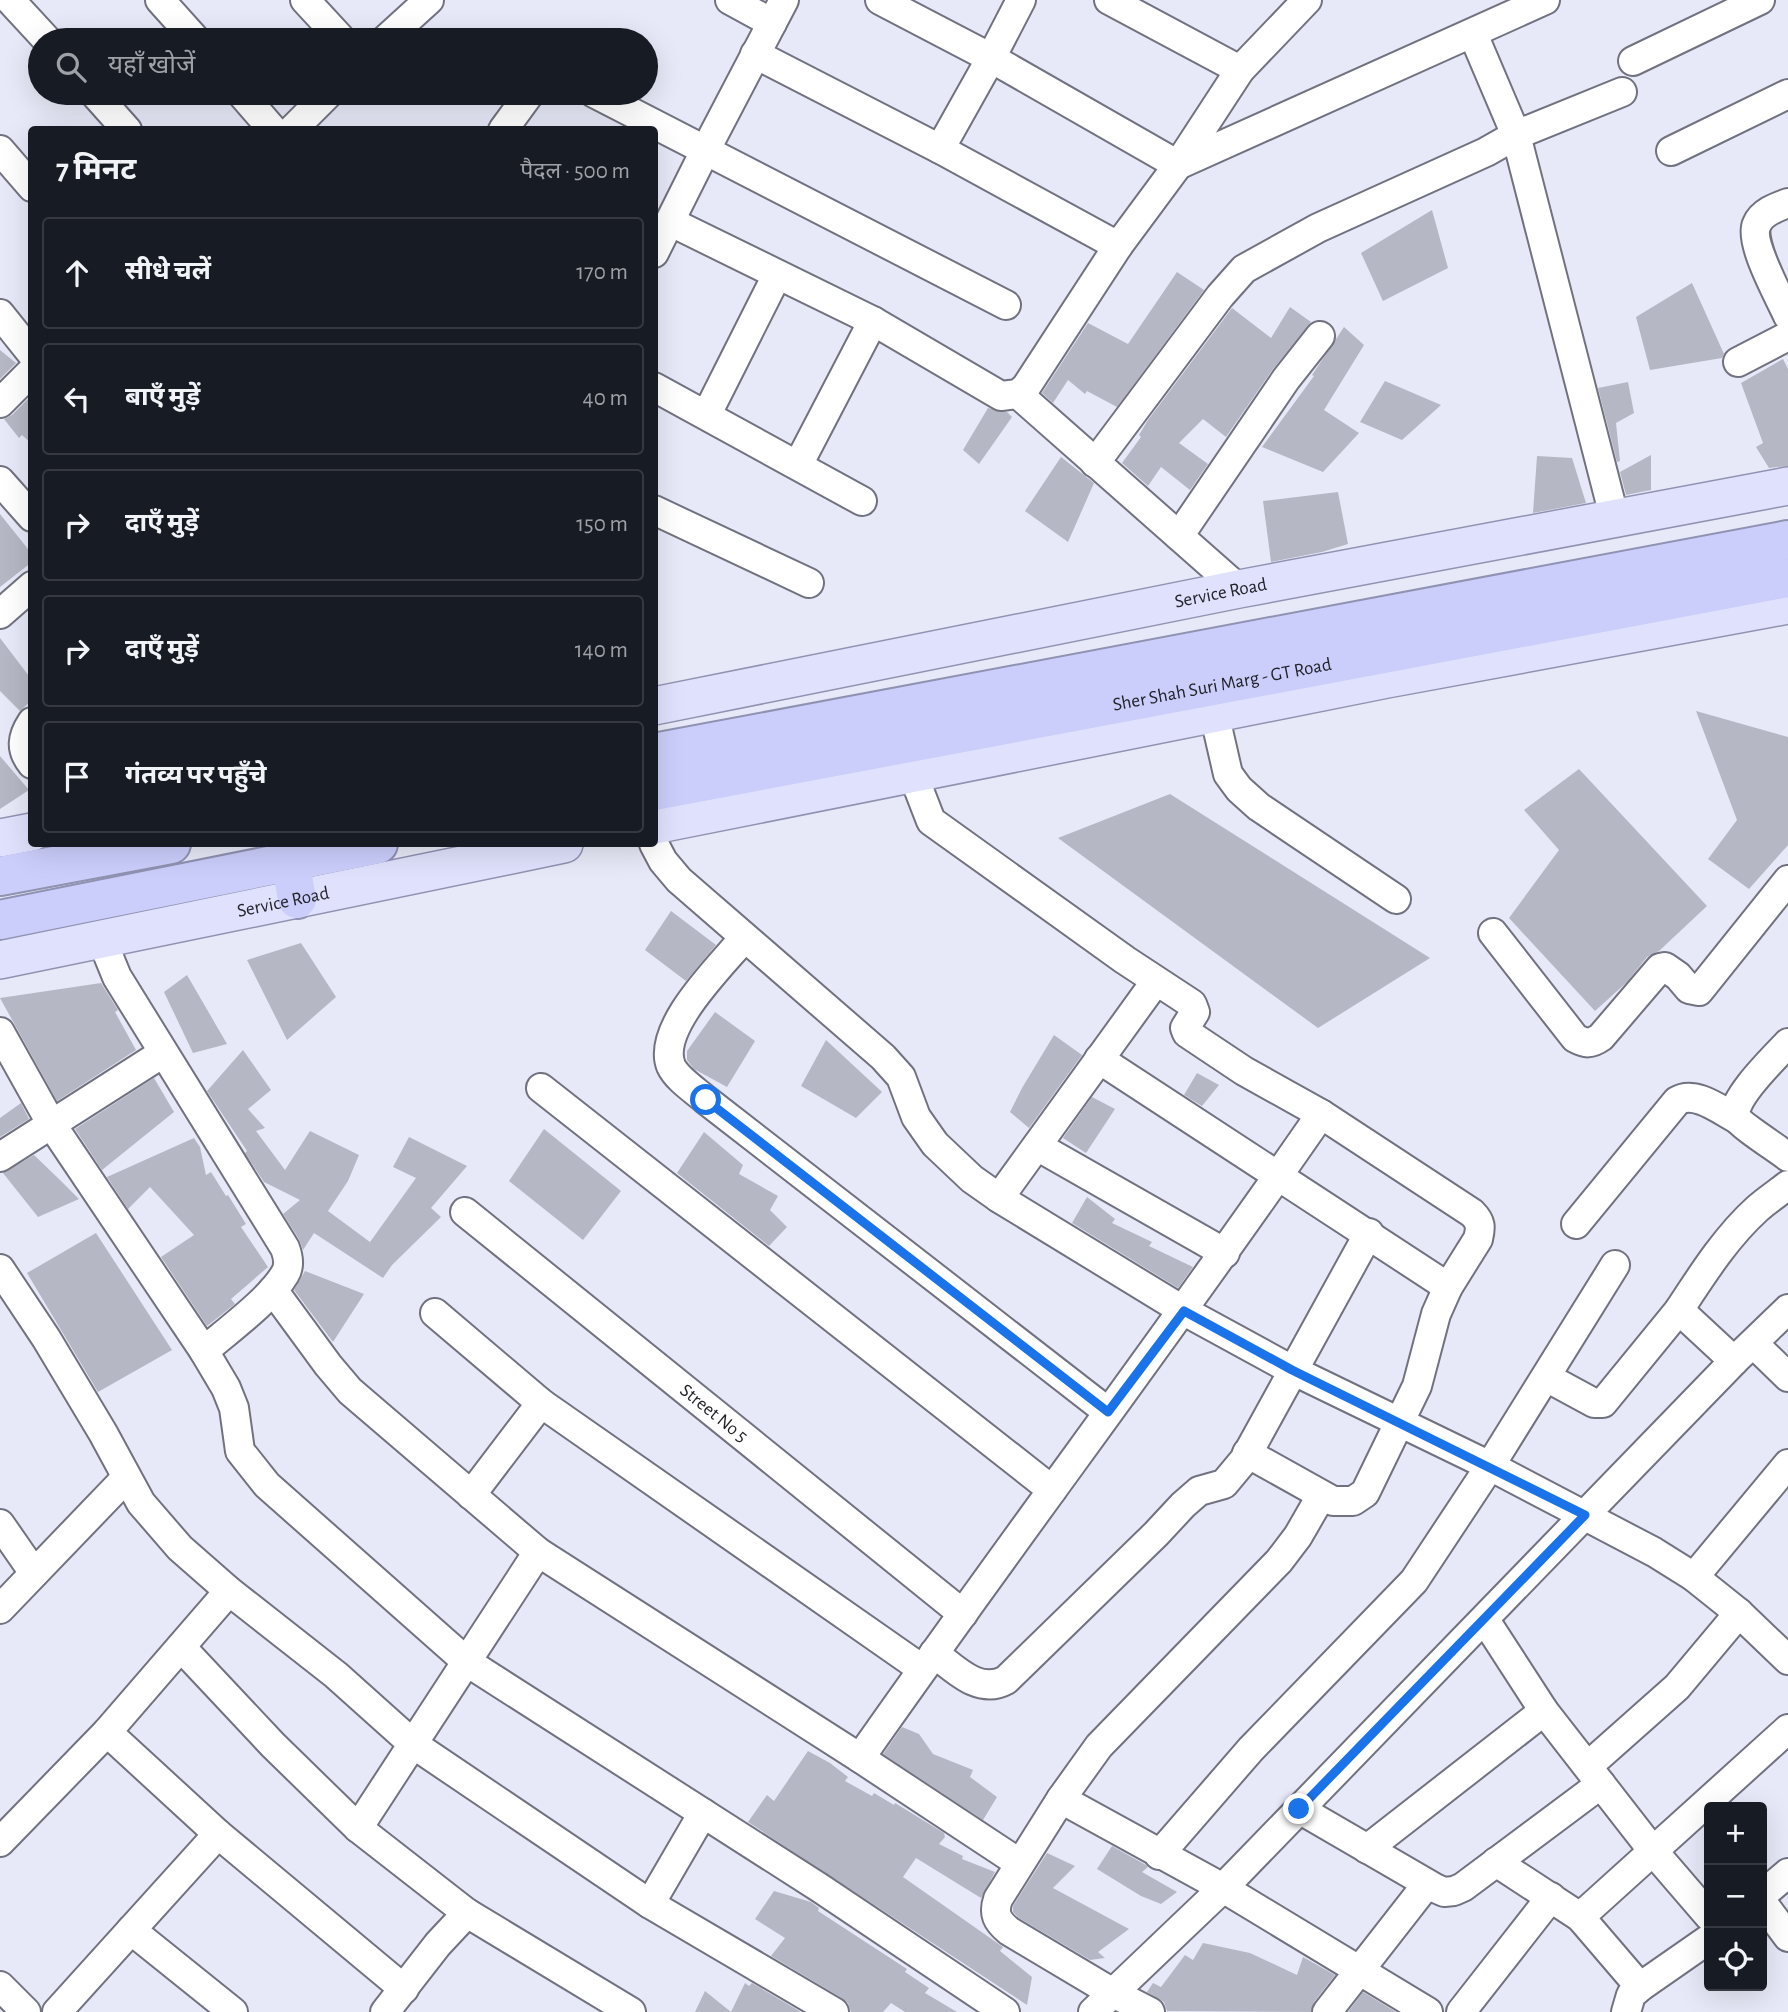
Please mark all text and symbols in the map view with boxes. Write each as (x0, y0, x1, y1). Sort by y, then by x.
search box (28, 28, 658, 105)
icon: search (52, 48, 90, 86)
text: यहाँ खोजें (108, 52, 195, 78)
text: 7 मिनट (56, 155, 136, 185)
text: पैदल · 500 m (520, 160, 630, 183)
icon: ahead (58, 254, 96, 292)
text: सीधे चलें (125, 258, 211, 284)
text: 170 m (576, 261, 628, 284)
icon: left (58, 380, 96, 418)
text: बाएँ मुड़ें (125, 384, 200, 410)
text: 40 m (583, 387, 628, 410)
icon: right (58, 506, 96, 544)
text: दाएँ मुड़ें (125, 510, 199, 536)
text: 150 m (576, 513, 628, 536)
street label: Service Road (1173, 574, 1269, 611)
icon: right (58, 632, 96, 670)
text: दाएँ मुड़ें (125, 636, 199, 662)
text: 140 m (575, 639, 628, 662)
street label: Sher Shah Suri Marg - GT Road (1111, 654, 1333, 714)
icon: arrive (58, 758, 96, 796)
text: गंतव्य पर पहुँचे (125, 762, 267, 788)
street label: Service Road (235, 883, 331, 920)
route start (690, 1084, 721, 1115)
street label: Street No 5 (677, 1380, 751, 1446)
route end (1283, 1793, 1314, 1824)
map controls (1704, 1802, 1767, 1991)
button: + (1704, 1802, 1767, 1865)
button: − (1704, 1865, 1767, 1928)
button: locate (1704, 1928, 1767, 1991)

